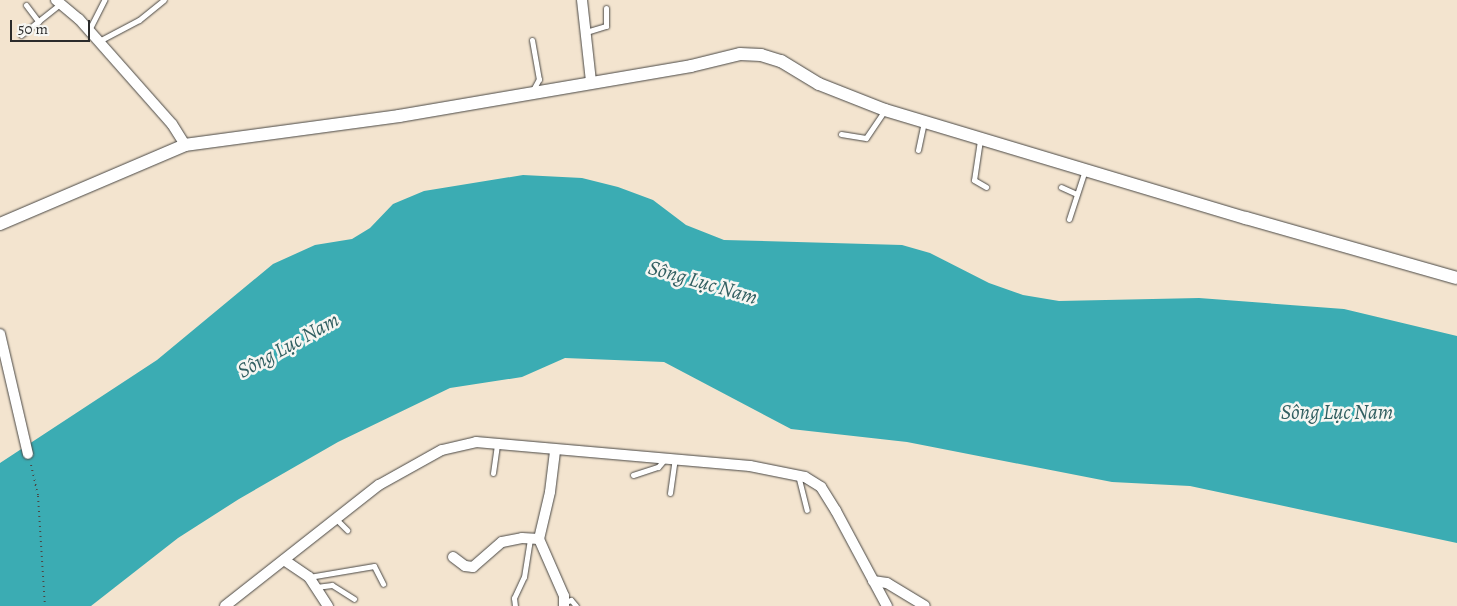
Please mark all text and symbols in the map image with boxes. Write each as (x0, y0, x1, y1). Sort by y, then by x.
scale bar (12, 10, 92, 42)
text: 50 m (18, 19, 48, 39)
water label: Sông Lục Nam (645, 254, 761, 310)
water label: Sông Lục Nam (233, 307, 343, 383)
water label: Sông Lục Nam (1281, 399, 1393, 425)

